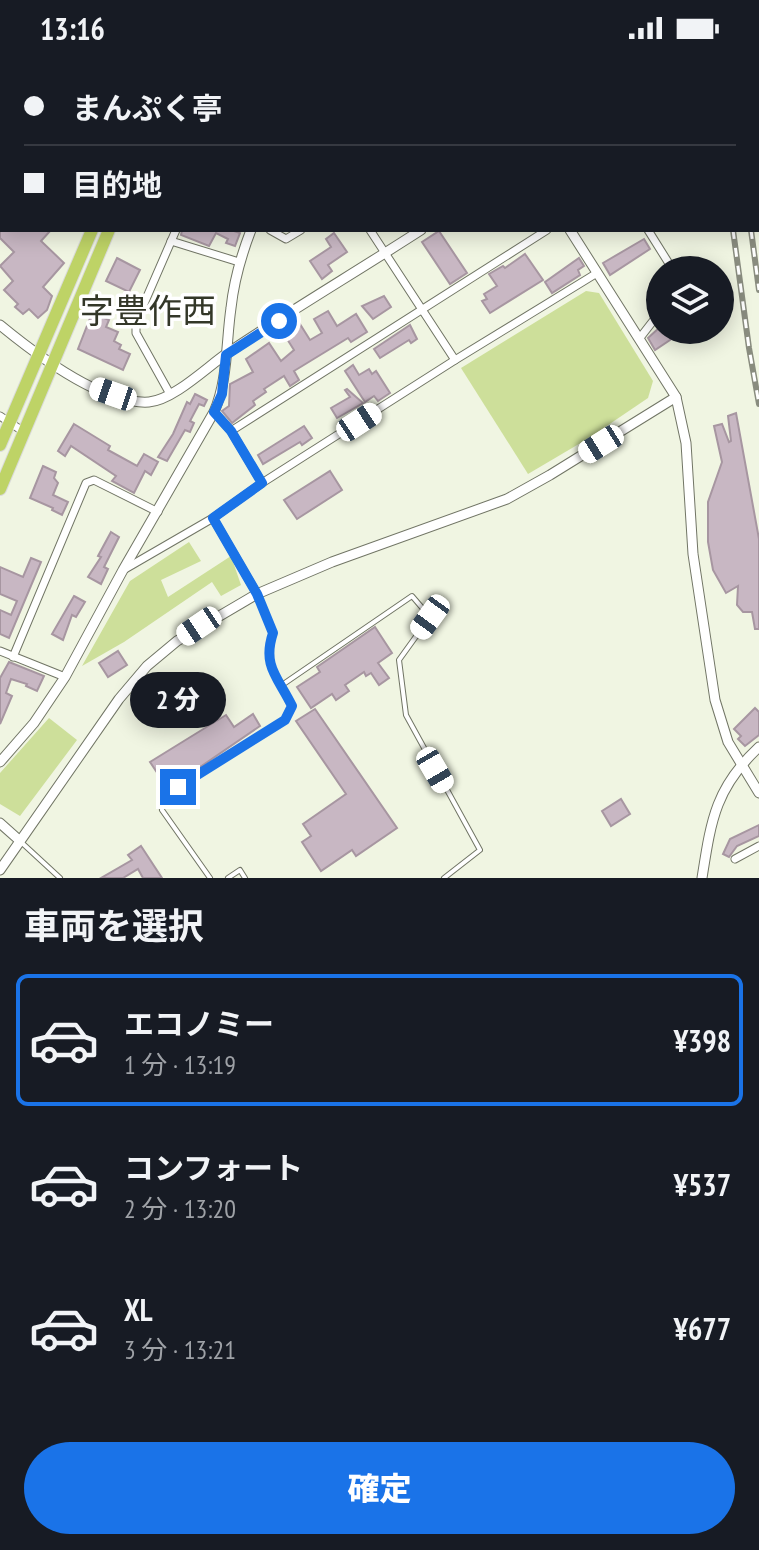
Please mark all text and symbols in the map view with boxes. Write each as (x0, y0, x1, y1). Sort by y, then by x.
text: 13:16 (40, 9, 105, 48)
text: まんぷく亭 (72, 88, 222, 127)
text: 目的地 (72, 165, 162, 204)
map controls (646, 256, 734, 344)
button: layers (646, 256, 734, 344)
district label: 字豊作西 (80, 288, 216, 332)
route start (261, 303, 297, 339)
car (86, 375, 140, 413)
car (332, 399, 386, 445)
car (574, 421, 628, 467)
car (406, 591, 454, 643)
car (172, 603, 226, 649)
callout: 2 分 (130, 671, 226, 727)
text: 2 分 (156, 683, 200, 716)
car (413, 743, 457, 797)
route end (160, 769, 196, 805)
text: 車両を選択 (24, 902, 204, 949)
icon: car (28, 1004, 100, 1076)
text: エコノミー (124, 1004, 274, 1043)
text: ¥398 (674, 1021, 731, 1060)
text: 1 分 · 13:19 (124, 1048, 236, 1081)
icon: car (28, 1148, 100, 1220)
text: コンフォート (124, 1148, 303, 1187)
text: ¥537 (674, 1165, 731, 1204)
text: 2 分 · 13:20 (124, 1192, 236, 1225)
text: XL (124, 1290, 153, 1329)
icon: car (28, 1292, 100, 1364)
text: ¥677 (674, 1309, 731, 1348)
text: 3 分 · 13:21 (124, 1333, 236, 1366)
button: 確定 (24, 1442, 735, 1534)

